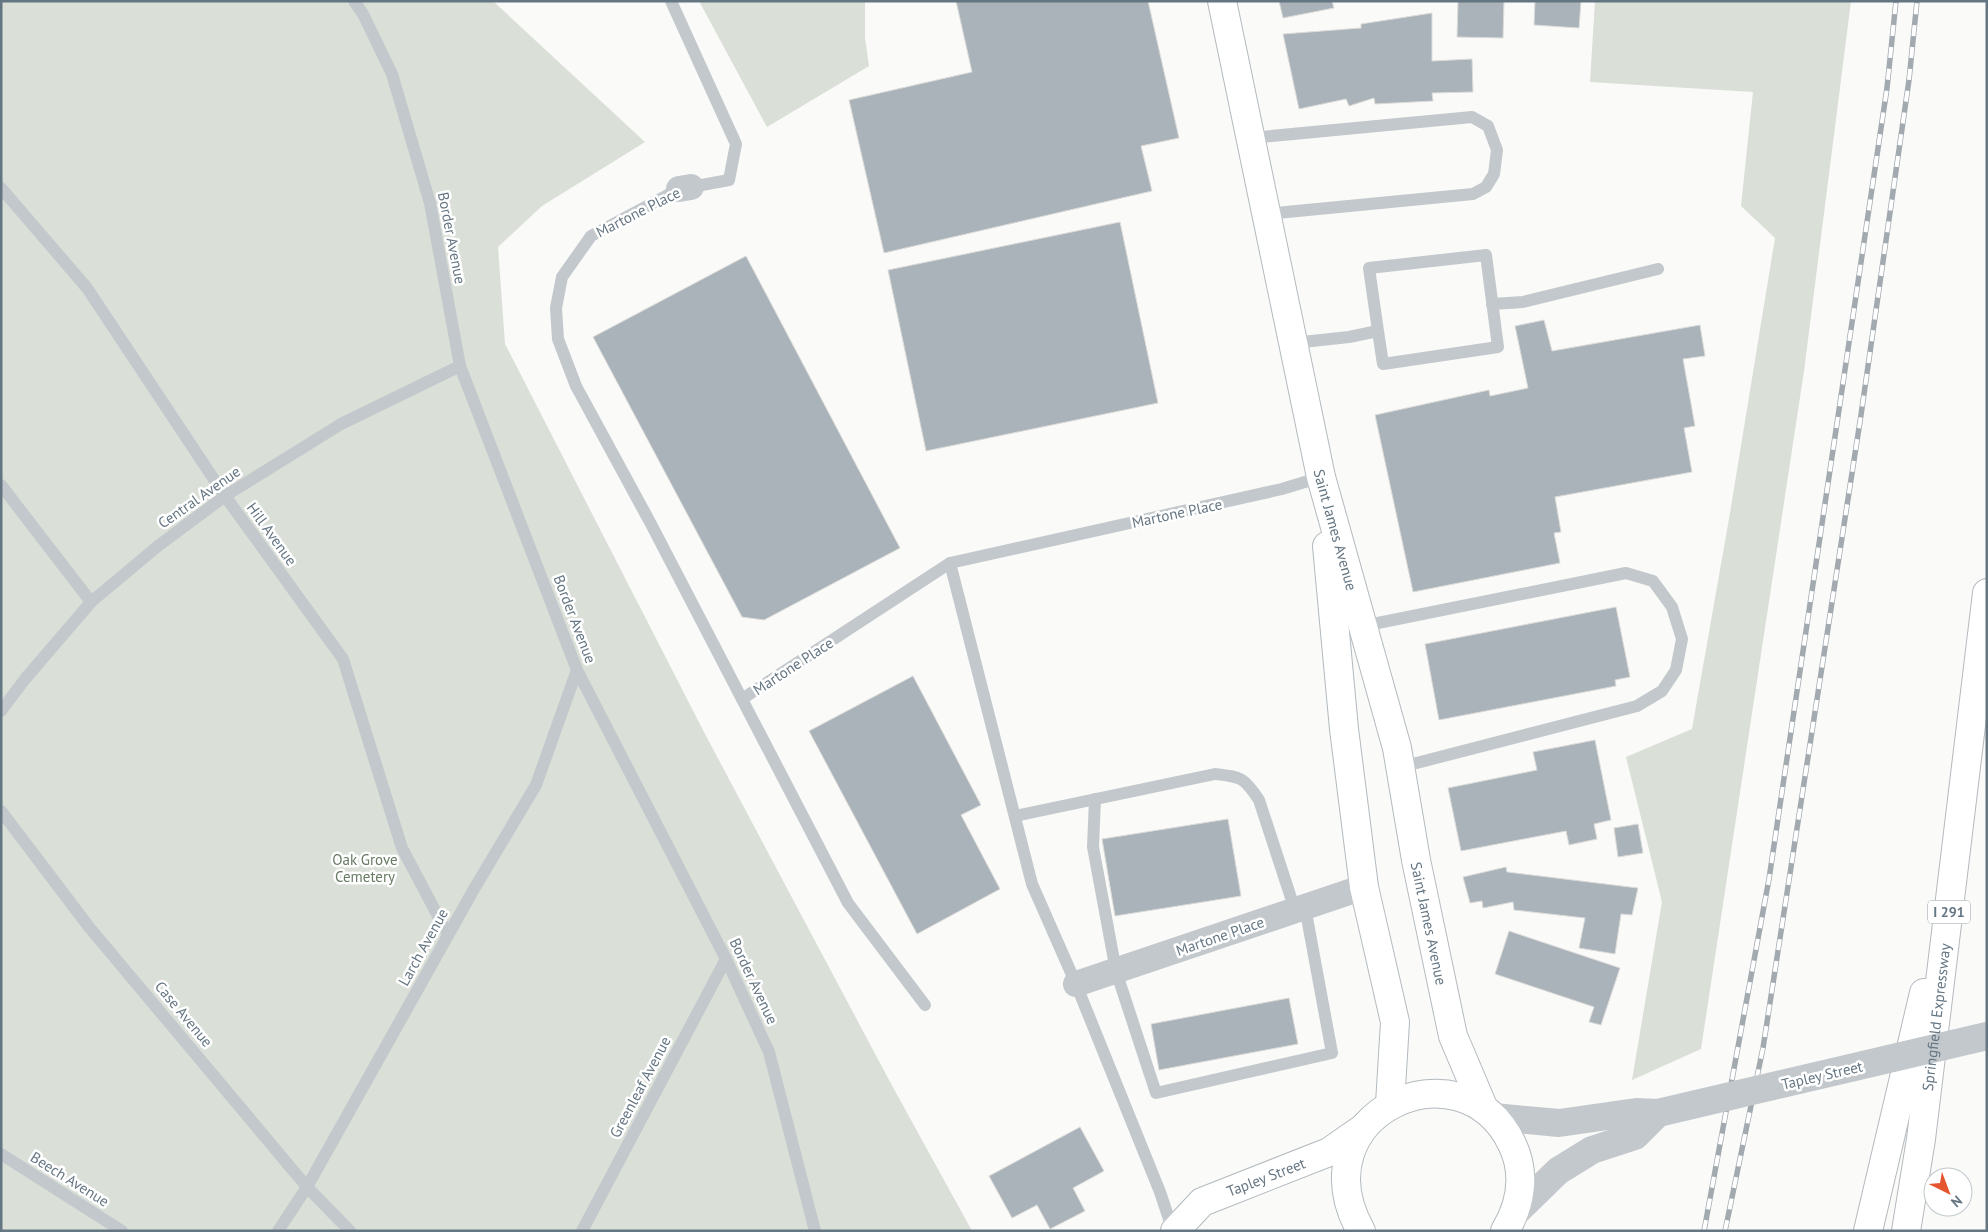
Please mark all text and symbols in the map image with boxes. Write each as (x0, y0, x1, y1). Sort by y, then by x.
street label: Martone Place (593, 183, 683, 241)
street label: Border Avenue (434, 191, 470, 285)
street label: Central Avenue (154, 462, 244, 532)
street label: Saint James Avenue (1310, 467, 1362, 593)
street label: Martone Place (1130, 494, 1224, 532)
street label: Hill Avenue (243, 499, 301, 569)
street label: Border Avenue (549, 572, 601, 666)
street label: Martone Place (749, 633, 837, 699)
park label: Oak Grove Cemetery (332, 850, 398, 886)
street label: Saint James Avenue (1407, 860, 1451, 987)
road number: I 291 (1928, 900, 1970, 924)
street label: Larch Avenue (394, 905, 452, 989)
street label: Martone Place (1173, 912, 1267, 960)
street label: Border Avenue (726, 935, 782, 1027)
street label: Springfield Expressway (1917, 942, 1954, 1092)
street label: Case Avenue (151, 977, 217, 1051)
street label: Greenleaf Avenue (605, 1033, 675, 1141)
street label: Tapley Street (1780, 1056, 1864, 1094)
street label: Beech Avenue (27, 1147, 113, 1211)
street label: Tapley Street (1224, 1153, 1308, 1201)
north arrow (1923, 1167, 1973, 1217)
text: N (1947, 1192, 1966, 1211)

